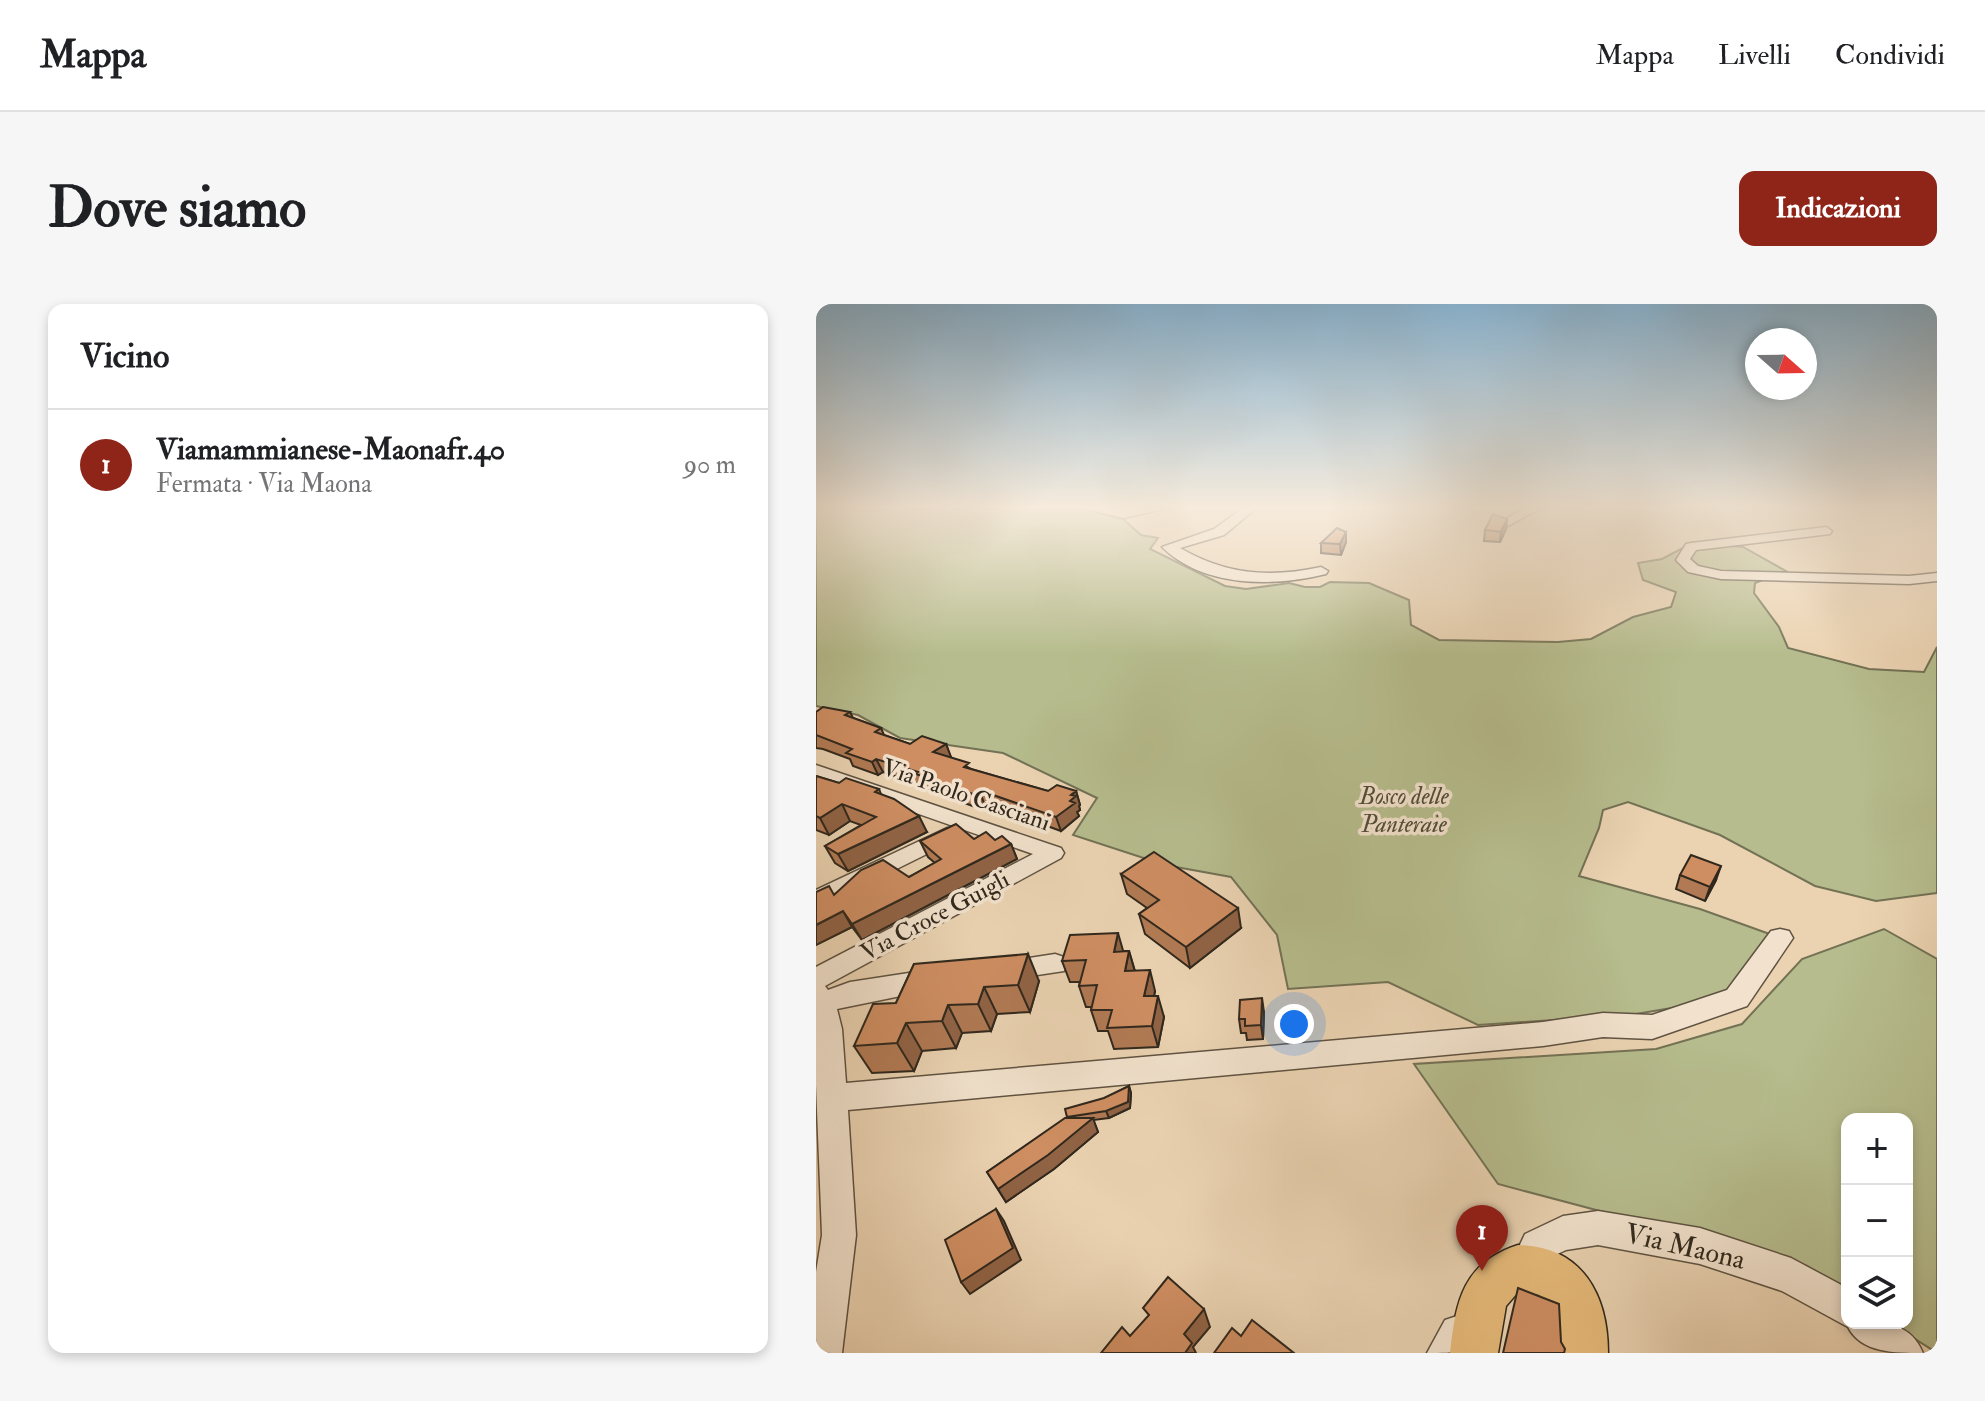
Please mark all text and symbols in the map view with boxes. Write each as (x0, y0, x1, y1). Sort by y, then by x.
text: Mappa (40, 31, 146, 79)
text: Mappa (1596, 38, 1674, 73)
text: Livelli (1718, 38, 1791, 73)
text: Condividi (1835, 38, 1945, 73)
button: Indicazioni (1739, 171, 1937, 246)
text: Dove siamo (48, 173, 306, 244)
north arrow (1745, 328, 1817, 400)
text: Vicino (80, 335, 169, 378)
text: Viamammianese-Maonafr.40 (156, 431, 505, 468)
text: 1 (101, 449, 111, 481)
text: 90 m (684, 449, 736, 481)
text: Fermata · Via Maona (156, 468, 372, 500)
street label: Via Paolo Casciani (878, 752, 1054, 838)
park label: Bosco delle Panteraie (1358, 781, 1450, 840)
street label: Via Croce Guigli (855, 864, 1015, 968)
your location (1274, 1004, 1314, 1044)
map controls (1841, 1113, 1913, 1329)
button: + (1841, 1113, 1913, 1185)
button: − (1841, 1185, 1913, 1257)
pin: 1 (1456, 1205, 1508, 1271)
street label: Via Maona (1621, 1216, 1749, 1278)
button: layers (1841, 1257, 1913, 1329)

